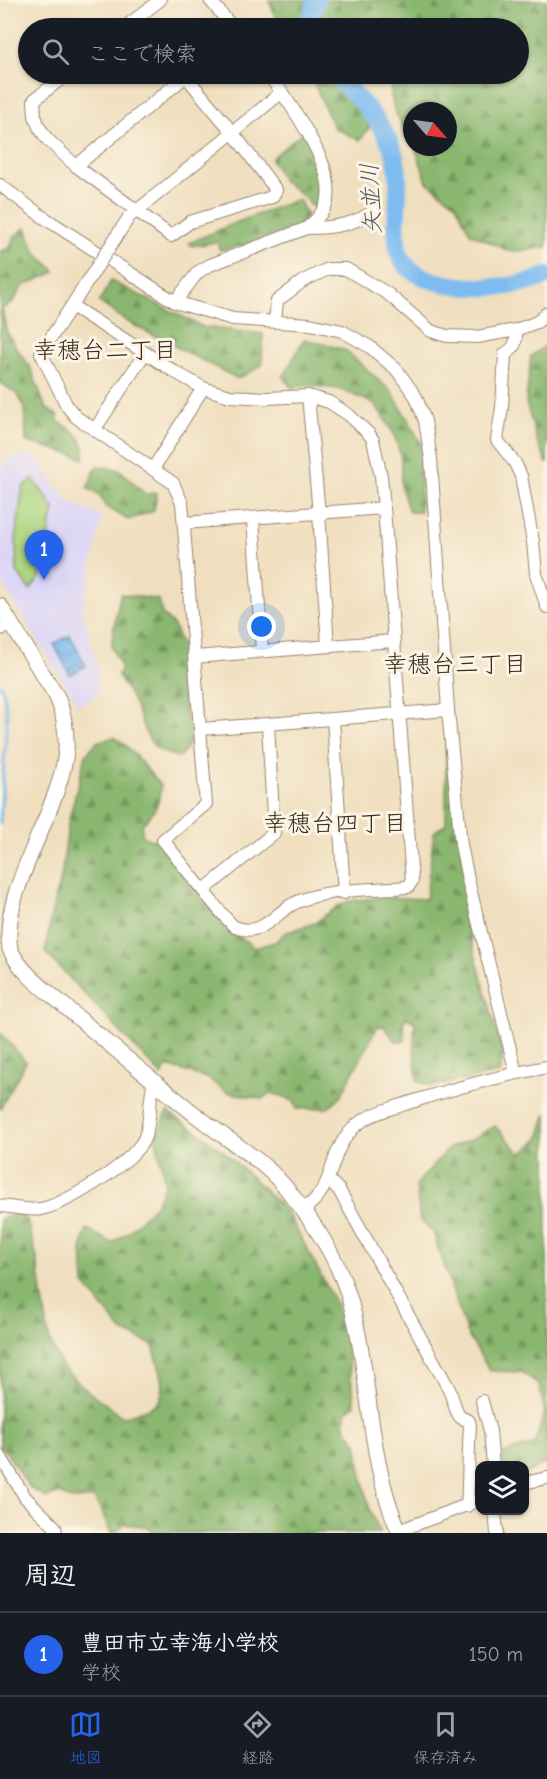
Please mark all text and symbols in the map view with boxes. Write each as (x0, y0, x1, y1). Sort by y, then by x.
search box (18, 18, 529, 84)
icon: search (39, 35, 72, 68)
text: ここで検索 (87, 41, 197, 67)
north arrow (403, 102, 457, 156)
water label: 矢並川 (355, 162, 387, 236)
district label: 幸穂台二丁目 (33, 336, 177, 364)
pin: 1 (24, 530, 63, 580)
your location (247, 612, 276, 641)
district label: 幸穂台三丁目 (383, 650, 527, 678)
district label: 幸穂台四丁目 (263, 809, 407, 837)
map controls (475, 1461, 529, 1515)
button: layers (475, 1461, 529, 1515)
text: 周辺 (24, 1561, 76, 1591)
text: 豊田市立幸海小学校 (81, 1630, 279, 1656)
text: 1 (40, 1643, 47, 1666)
text: 150 m (469, 1643, 523, 1666)
text: 学校 (81, 1661, 121, 1684)
tab: 地図 (69, 1708, 102, 1768)
tab: 経路 (241, 1708, 274, 1768)
tab: 保存済み (413, 1708, 477, 1768)

